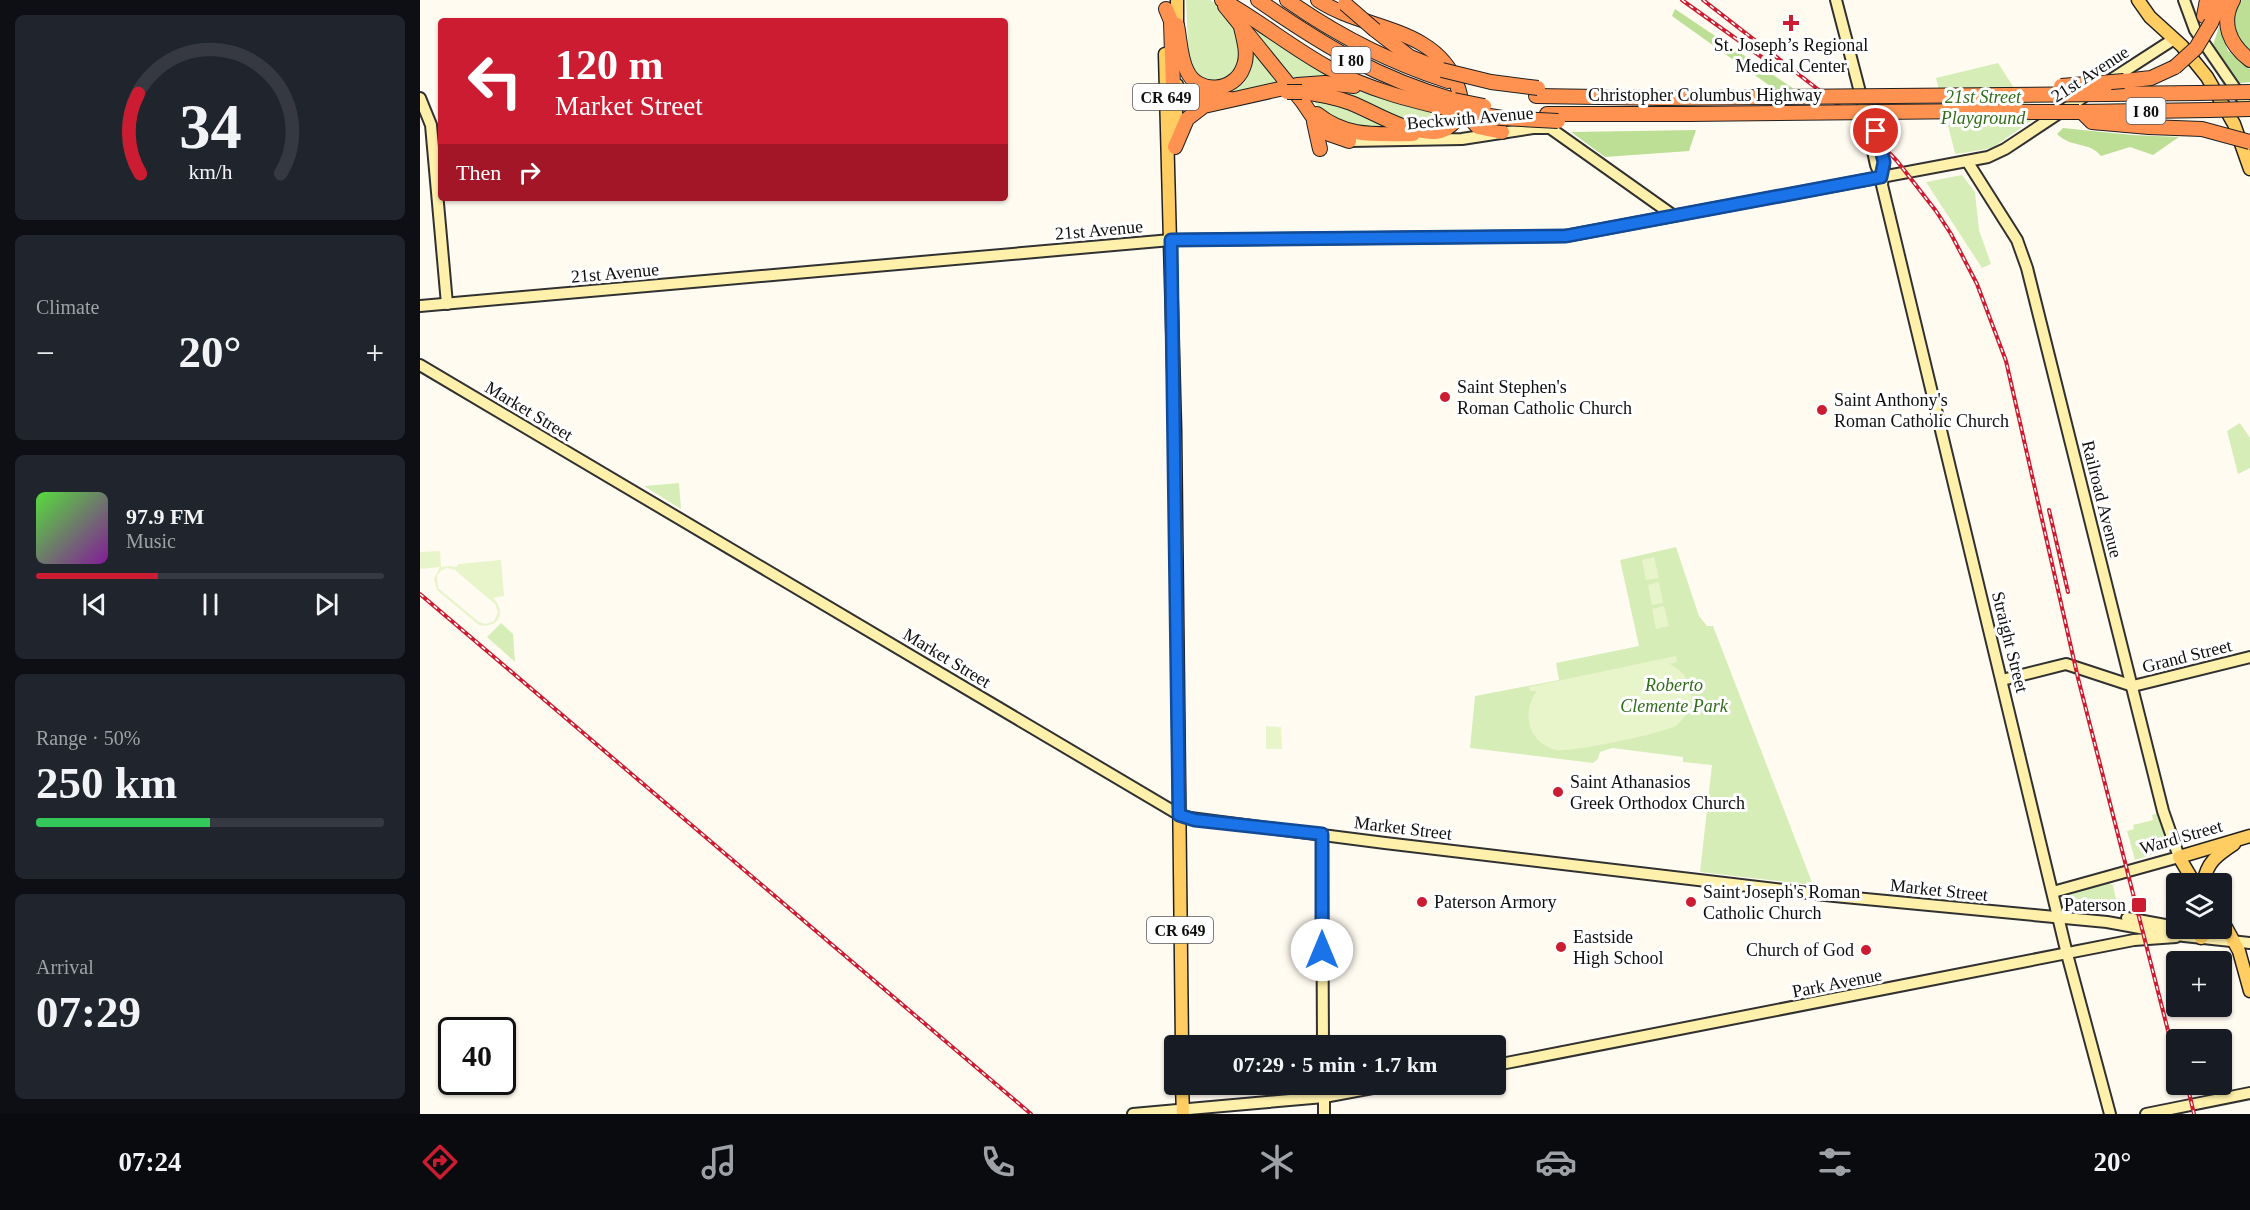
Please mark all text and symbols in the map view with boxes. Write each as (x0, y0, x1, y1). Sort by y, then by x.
marker: St. Joseph’s Regional Medical Center (1782, 14, 1800, 32)
place label: St. Joseph’s Regional Medical Center (1714, 35, 1868, 76)
icon: left (456, 42, 534, 120)
text: 120 m (555, 42, 664, 88)
street label: 21st Avenue (2048, 42, 2132, 106)
road number: I 80 (1332, 47, 1370, 73)
road number: CR 649 (1133, 84, 1199, 110)
street label: Christopher Columbus Highway (1588, 85, 1822, 105)
park label: 21st Street Playground (1940, 87, 2026, 128)
text: Market Street (555, 91, 703, 121)
text: 34 (179, 93, 241, 162)
road number: I 80 (2126, 98, 2166, 124)
street label: Beckwith Avenue (1406, 102, 1534, 134)
pin (1850, 105, 1901, 156)
icon: arrive (1859, 114, 1892, 147)
icon: right (513, 156, 546, 189)
text: Then (456, 160, 501, 185)
text: km/h (188, 161, 232, 185)
street label: 21st Avenue (1054, 216, 1144, 244)
street label: 21st Avenue (570, 259, 660, 287)
text: Climate (36, 296, 99, 318)
text: 20° (179, 327, 242, 377)
text: − (36, 335, 55, 371)
text: + (365, 335, 384, 371)
street label: Market Street (482, 377, 576, 445)
place label: Saint Stephen's Roman Catholic Church (1457, 377, 1632, 418)
marker: Saint Stephen's Roman Catholic Church (1438, 390, 1452, 404)
place label: Saint Anthony's Roman Catholic Church (1834, 390, 2009, 431)
marker: Saint Anthony's Roman Catholic Church (1815, 403, 1829, 417)
street label: Railroad Avenue (2078, 438, 2126, 560)
text: 97.9 FM (126, 504, 204, 529)
text: Music (126, 530, 176, 552)
icon: previous (78, 588, 111, 621)
icon: pause (194, 588, 227, 621)
icon: next (310, 588, 343, 621)
street label: Straight Street (1988, 589, 2032, 695)
street label: Market Street (900, 624, 994, 692)
street label: Grand Street (2140, 635, 2234, 677)
park label: Roberto Clemente Park (1620, 675, 1729, 716)
text: Range · 50% (36, 727, 140, 749)
text: 250 km (36, 758, 177, 808)
place label: Saint Athanasios Greek Orthodox Church (1570, 772, 1745, 813)
marker: Saint Athanasios Greek Orthodox Church (1551, 785, 1565, 799)
street label: Market Street (1353, 812, 1453, 844)
street label: Ward Street (2137, 816, 2225, 858)
map controls (2166, 873, 2232, 1095)
button: layers (2166, 873, 2232, 939)
street label: Market Street (1889, 875, 1989, 905)
place label: Saint Joseph's Roman Catholic Church (1703, 882, 1860, 923)
place label: Paterson Armory (1434, 892, 1556, 912)
marker: Paterson Armory (1415, 895, 1429, 909)
marker: Saint Joseph's Roman Catholic Church (1684, 895, 1698, 909)
place label: Paterson (2064, 895, 2126, 915)
marker: Paterson (2130, 896, 2148, 914)
road number: CR 649 (1147, 917, 1213, 943)
position arrow (1290, 918, 1354, 982)
place label: Eastside High School (1573, 927, 1664, 968)
marker: Eastside High School (1554, 940, 1568, 954)
place label: Church of God (1746, 940, 1854, 960)
marker: Church of God (1859, 943, 1873, 957)
button: + (2166, 951, 2232, 1017)
text: Arrival (36, 956, 94, 978)
street label: Park Avenue (1790, 964, 1884, 1002)
text: 07:29 (36, 987, 141, 1037)
speed limit sign: 40 (438, 1017, 516, 1095)
button: − (2166, 1029, 2232, 1095)
text: 07:29 · 5 min · 1.7 km (1233, 1052, 1437, 1077)
icon: directions (419, 1141, 461, 1183)
icon: music (698, 1141, 740, 1183)
icon: phone (977, 1141, 1019, 1183)
icon: climate (1256, 1141, 1298, 1183)
icon: car (1535, 1141, 1577, 1183)
icon: filters (1814, 1141, 1856, 1183)
text: 07:24 (119, 1147, 182, 1177)
text: 20° (2094, 1147, 2131, 1177)

